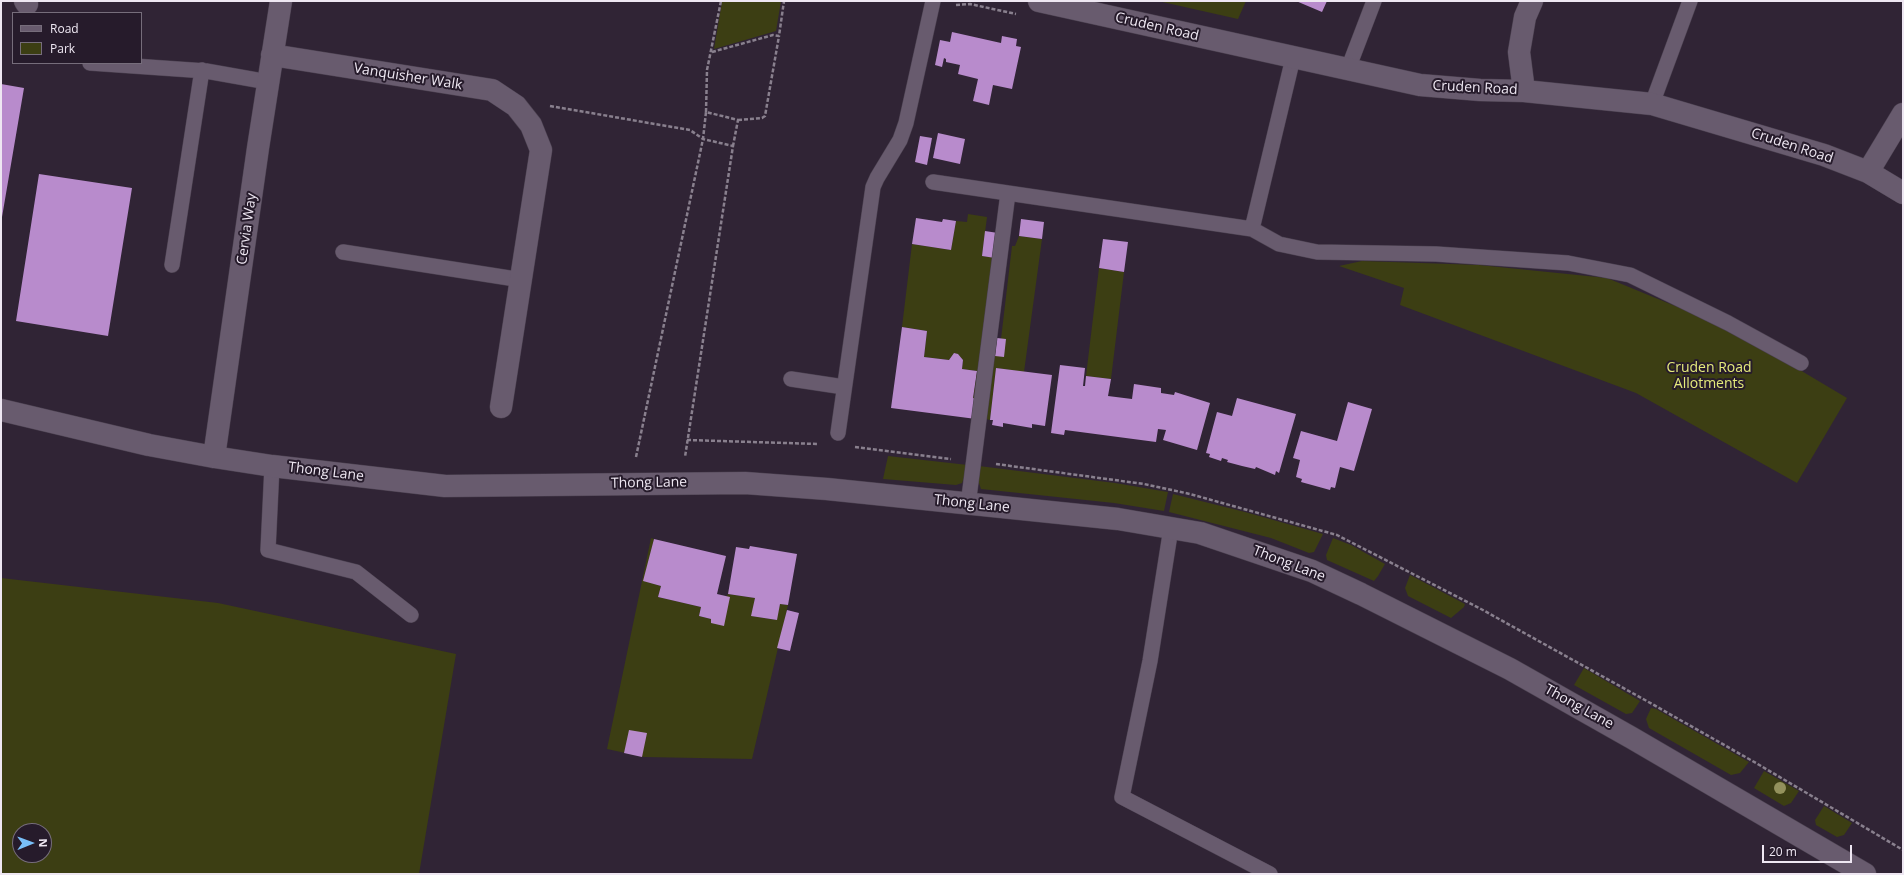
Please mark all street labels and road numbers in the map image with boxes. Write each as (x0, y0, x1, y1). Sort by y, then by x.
street label: Cruden Road (1114, 9, 1200, 45)
street label: Vanquisher Walk (353, 60, 463, 94)
street label: Cruden Road (1432, 77, 1518, 99)
street label: Cruden Road (1749, 125, 1835, 167)
street label: Cervia Way (234, 192, 260, 266)
street label: Thong Lane (287, 459, 365, 485)
street label: Thong Lane (611, 474, 687, 492)
street label: Thong Lane (933, 492, 1011, 516)
street label: Thong Lane (1250, 543, 1328, 585)
street label: Thong Lane (1542, 681, 1616, 733)

